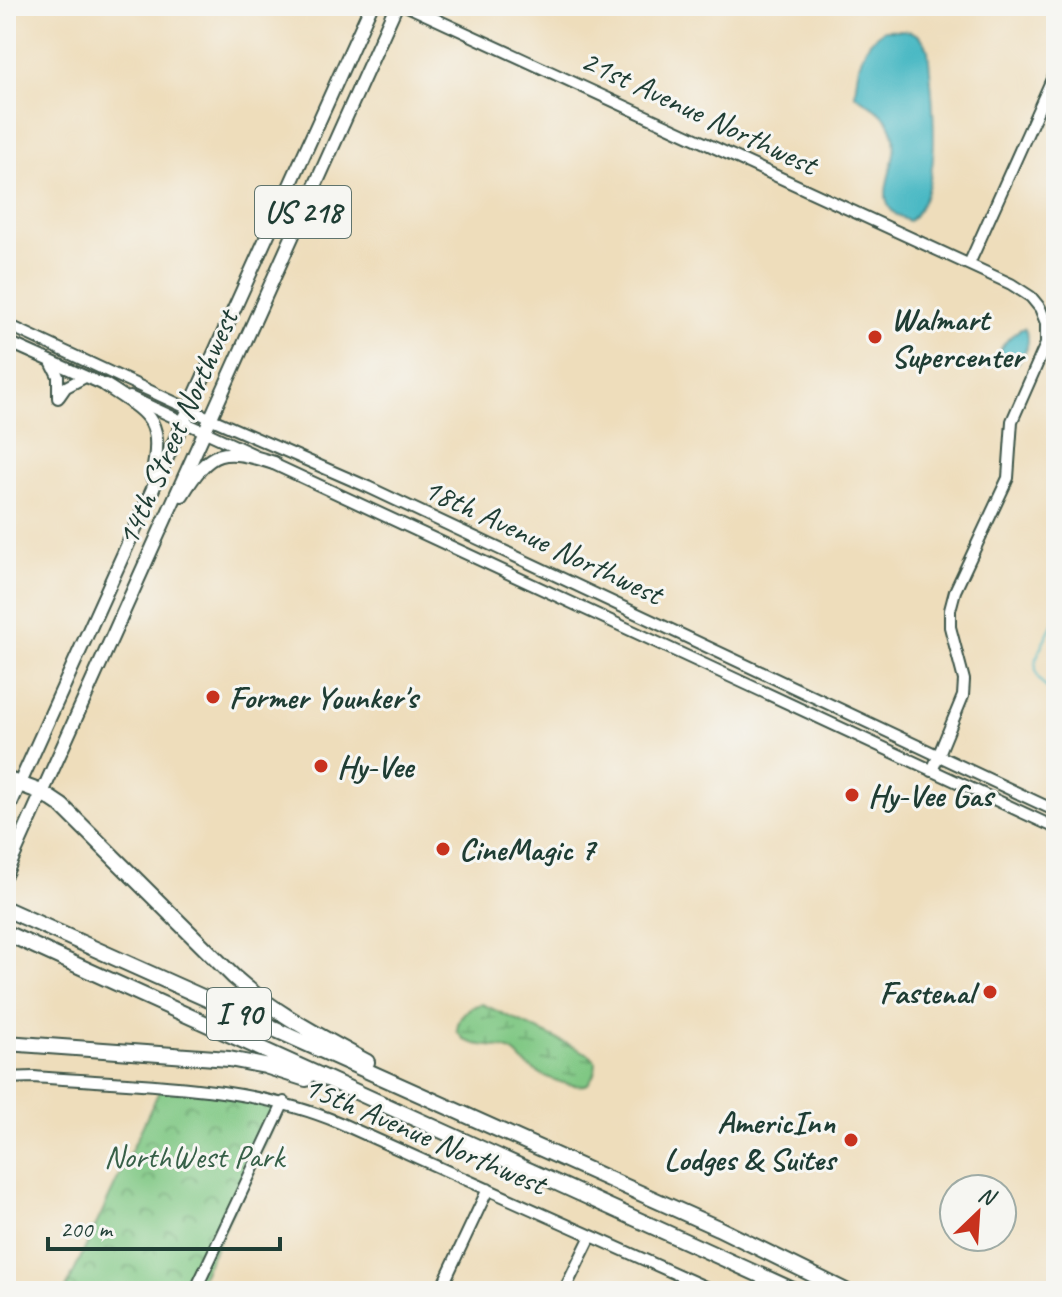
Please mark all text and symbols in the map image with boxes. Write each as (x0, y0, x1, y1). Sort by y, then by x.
street label: 21st Avenue Northwest (575, 39, 826, 186)
road number: US 218 (255, 186, 351, 238)
place label: Walmart Supercenter (891, 299, 1026, 377)
street label: 14th Street Northwest (107, 301, 249, 552)
marker: Walmart Supercenter (866, 328, 884, 346)
street label: 18th Avenue Northwest (417, 468, 672, 616)
place label: Former Younker's (229, 677, 420, 718)
marker: Former Younker's (204, 688, 222, 706)
place label: Hy-Vee (337, 746, 415, 787)
marker: Hy-Vee (312, 757, 330, 775)
place label: Hy-Vee Gas (868, 775, 996, 816)
marker: Hy-Vee Gas (843, 786, 861, 804)
place label: CineMagic 7 (459, 829, 599, 870)
marker: CineMagic 7 (434, 840, 452, 858)
place label: Fastenal (880, 972, 980, 1013)
marker: Fastenal (981, 983, 999, 1001)
road number: I 90 (207, 988, 271, 1040)
street label: 15th Avenue Northwest (298, 1066, 555, 1206)
place label: AmericInn Lodges & Suites (664, 1102, 839, 1180)
marker: AmericInn Lodges & Suites (842, 1131, 860, 1149)
park label: NorthWest Park (104, 1136, 286, 1177)
north arrow (938, 1173, 1018, 1253)
text: N (974, 1180, 1001, 1213)
scale bar (48, 1201, 280, 1251)
text: 200 m (60, 1214, 114, 1244)

